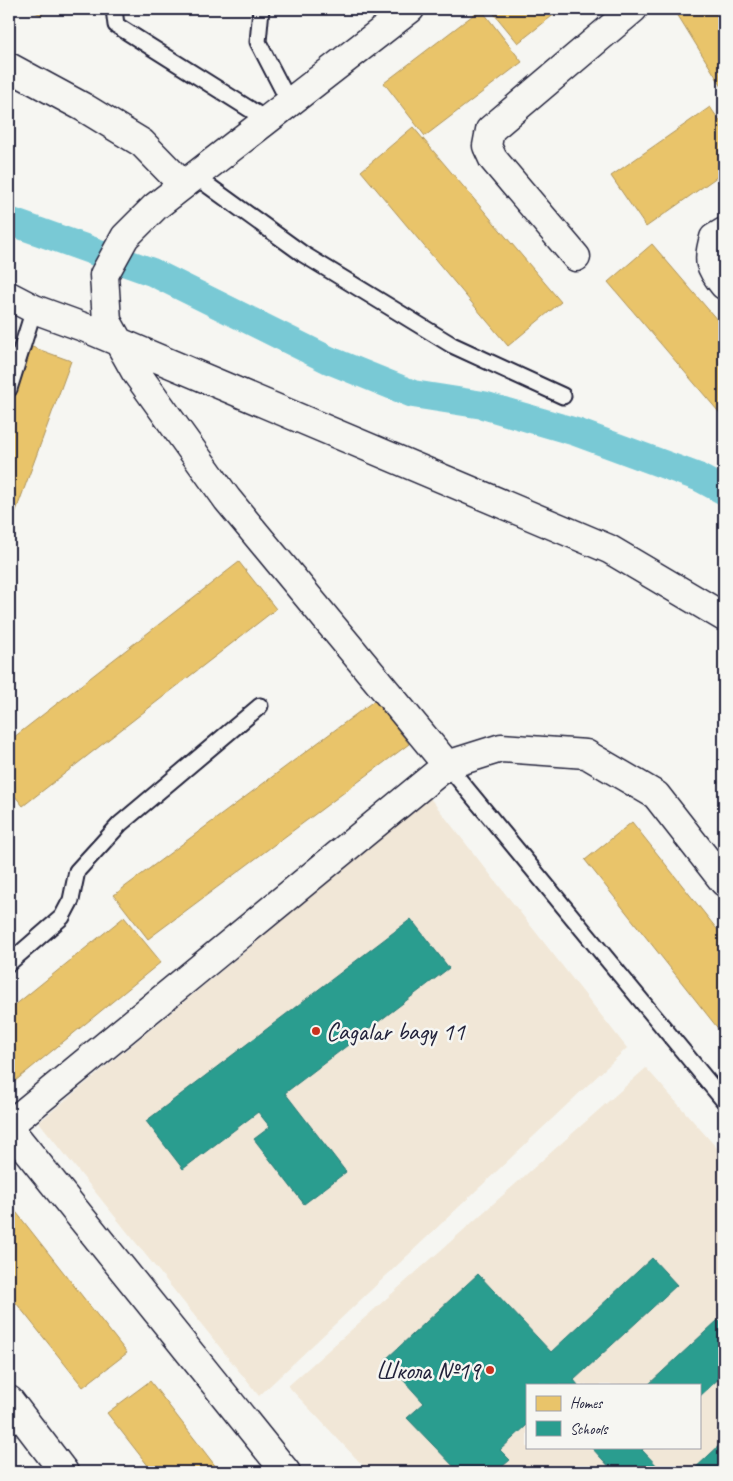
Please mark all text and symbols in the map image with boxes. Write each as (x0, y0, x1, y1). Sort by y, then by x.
place label: Cagalar bagy 11 (326, 1016, 466, 1048)
marker: Cagalar bagy 11 (310, 1025, 322, 1037)
place label: Школа №19 (376, 1355, 482, 1387)
marker: Школа №19 (484, 1364, 496, 1376)
legend (526, 1384, 700, 1448)
text: Homes (570, 1394, 604, 1413)
text: Schools (570, 1420, 609, 1439)

